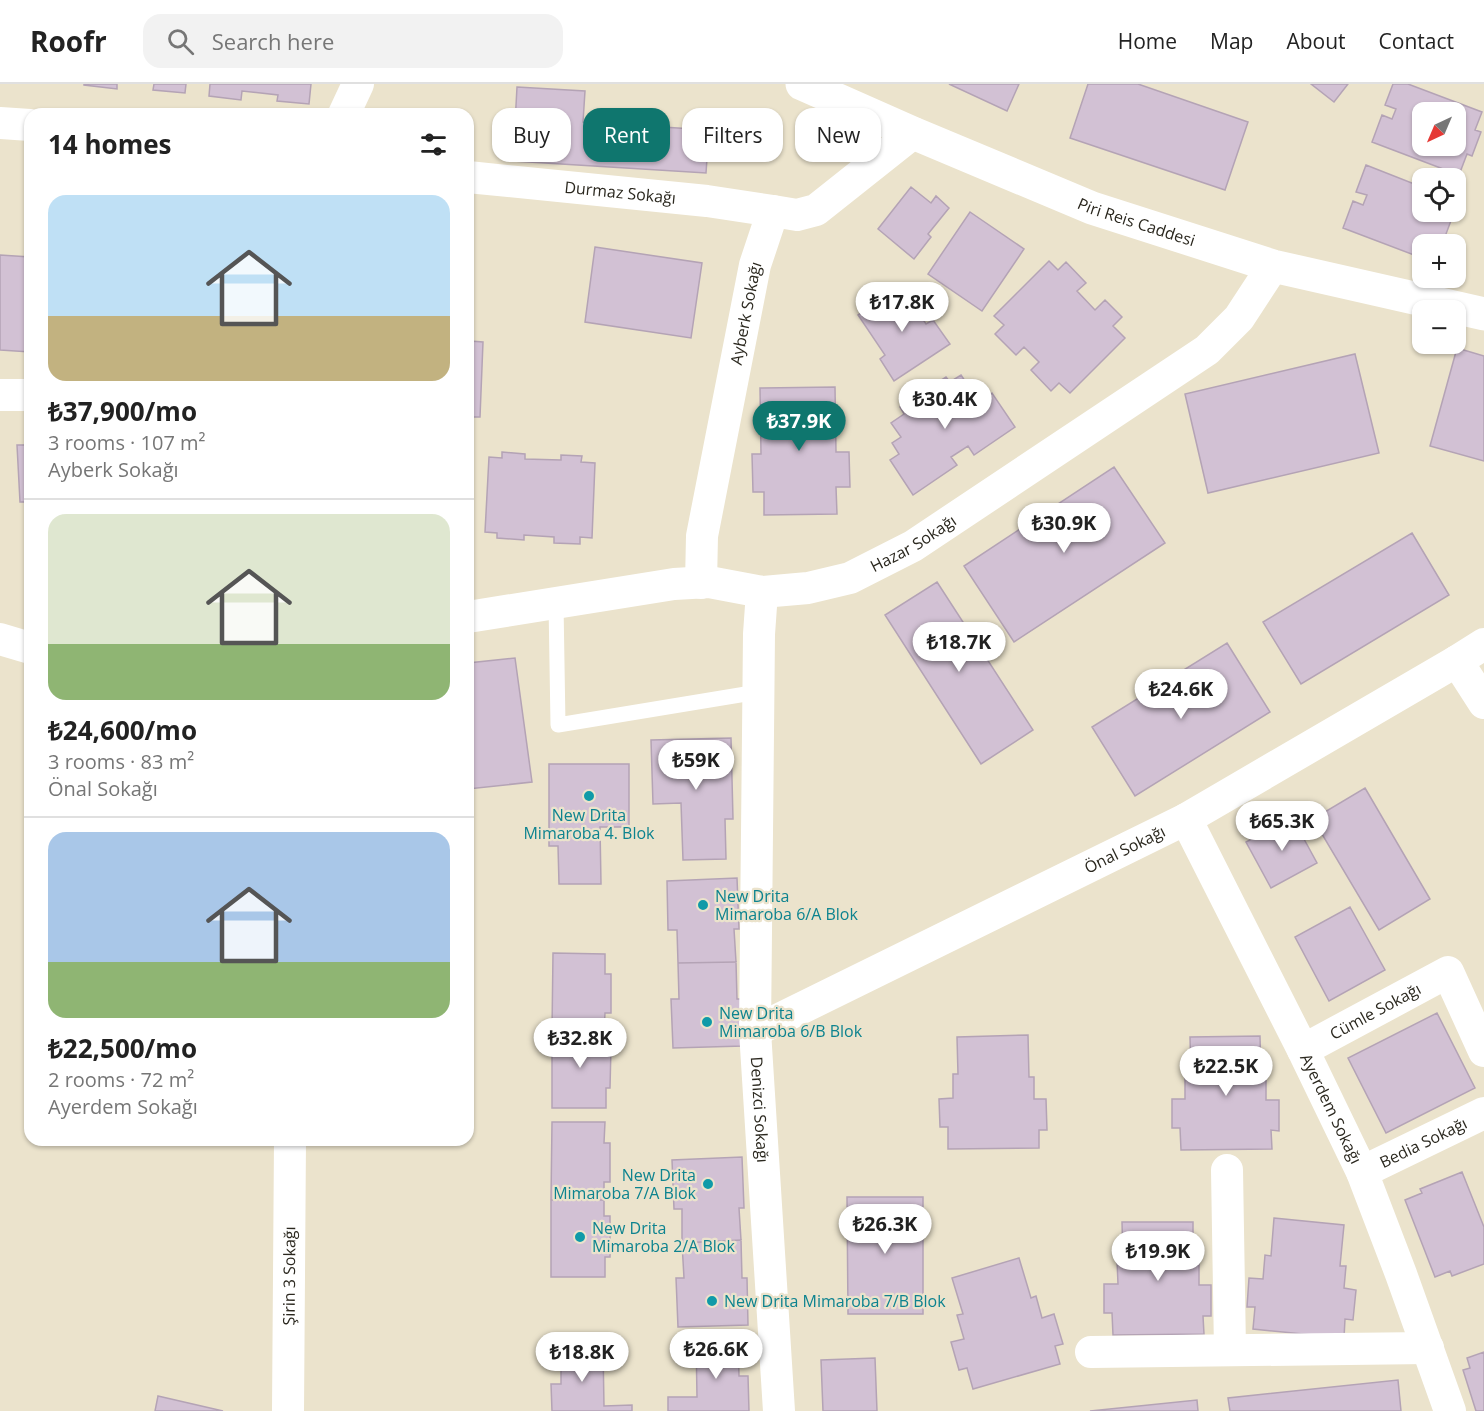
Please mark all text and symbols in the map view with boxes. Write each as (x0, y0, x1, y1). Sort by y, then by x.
search box (143, 14, 563, 68)
text: Roofr (30, 22, 107, 60)
icon: search (164, 25, 197, 58)
text: Search here (212, 26, 334, 56)
text: Home (1118, 27, 1177, 55)
text: Map (1210, 27, 1253, 55)
text: About (1286, 27, 1346, 55)
text: Contact (1379, 27, 1454, 55)
north arrow (1412, 102, 1466, 156)
map controls (1412, 102, 1466, 354)
chip: Buy (492, 108, 571, 162)
chip: Rent (583, 108, 670, 162)
chip: Filters (682, 108, 783, 162)
chip: New (795, 108, 881, 162)
text: 14 homes (48, 126, 172, 162)
icon: filters (417, 128, 450, 161)
button: locate (1412, 168, 1466, 222)
street label: Durmaz Sokağı (564, 176, 677, 209)
street label: Piri Reis Caddesi (1074, 192, 1198, 251)
icon: home (195, 234, 303, 342)
button: + (1412, 234, 1466, 288)
street label: Ayberk Sokağı (725, 259, 766, 367)
pin: ₺17.8K (853, 282, 951, 333)
text: ₺17.8K (870, 288, 934, 315)
button: − (1412, 300, 1466, 354)
pin: ₺30.4K (896, 379, 994, 430)
text: ₺30.4K (913, 385, 977, 412)
text: ₺37,900/mo (48, 393, 197, 429)
pin: ₺37.9K (750, 401, 848, 452)
text: ₺37.9K (767, 407, 831, 434)
text: 3 rooms · 107 m² (48, 429, 206, 456)
text: Ayberk Sokağı (48, 456, 179, 483)
pin: ₺30.9K (1015, 503, 1113, 554)
street label: Hazar Sokağı (866, 509, 960, 577)
text: ₺30.9K (1032, 509, 1096, 536)
icon: home (195, 553, 303, 661)
pin: ₺18.7K (910, 622, 1008, 673)
text: ₺18.7K (927, 628, 991, 655)
pin: ₺24.6K (1132, 669, 1230, 720)
text: ₺24.6K (1149, 675, 1213, 702)
text: ₺24,600/mo (48, 712, 197, 748)
pin: ₺59K (660, 740, 732, 791)
text: ₺59K (672, 746, 720, 773)
text: 3 rooms · 83 m² (48, 748, 194, 775)
text: Önal Sokağı (48, 775, 158, 802)
marker: New Drita Mimaroba 4. Blok (582, 789, 596, 803)
pin: ₺65.3K (1233, 801, 1331, 852)
place label: New Drita Mimaroba 4. Blok (523, 804, 655, 844)
text: ₺65.3K (1250, 807, 1314, 834)
street label: Önal Sokağı (1080, 820, 1169, 878)
icon: home (195, 871, 303, 979)
place label: New Drita Mimaroba 6/A Blok (715, 885, 858, 925)
marker: New Drita Mimaroba 6/A Blok (696, 898, 710, 912)
street label: Cümle Sokağı (1326, 978, 1425, 1045)
place label: New Drita Mimaroba 6/B Blok (719, 1002, 863, 1042)
marker: New Drita Mimaroba 6/B Blok (700, 1015, 714, 1029)
pin: ₺32.8K (531, 1018, 629, 1069)
text: ₺32.8K (548, 1024, 612, 1051)
text: ₺22,500/mo (48, 1030, 197, 1066)
pin: ₺22.5K (1177, 1046, 1275, 1097)
street label: Ayerdem Sokağı (1295, 1050, 1367, 1167)
text: ₺22.5K (1194, 1052, 1258, 1079)
street label: Denizci Sokağı (746, 1056, 774, 1163)
text: 2 rooms · 72 m² (48, 1066, 194, 1093)
text: Ayerdem Sokağı (48, 1093, 198, 1120)
street label: Bedia Sokağı (1376, 1112, 1471, 1173)
place label: New Drita Mimaroba 7/A Blok (553, 1164, 697, 1204)
marker: New Drita Mimaroba 7/A Blok (701, 1177, 715, 1191)
pin: ₺26.3K (836, 1204, 934, 1255)
text: ₺26.3K (853, 1210, 917, 1237)
place label: New Drita Mimaroba 2/A Blok (592, 1217, 735, 1257)
street label: Şirin 3 Sokağı (278, 1226, 300, 1326)
marker: New Drita Mimaroba 2/A Blok (573, 1230, 587, 1244)
pin: ₺19.9K (1109, 1231, 1207, 1282)
text: ₺19.9K (1126, 1237, 1190, 1264)
place label: New Drita Mimaroba 7/B Blok (724, 1290, 946, 1312)
marker: New Drita Mimaroba 7/B Blok (705, 1294, 719, 1308)
pin: ₺26.6K (667, 1329, 765, 1380)
pin: ₺18.8K (533, 1332, 631, 1383)
text: ₺26.6K (684, 1335, 748, 1362)
text: ₺18.8K (550, 1338, 614, 1365)

